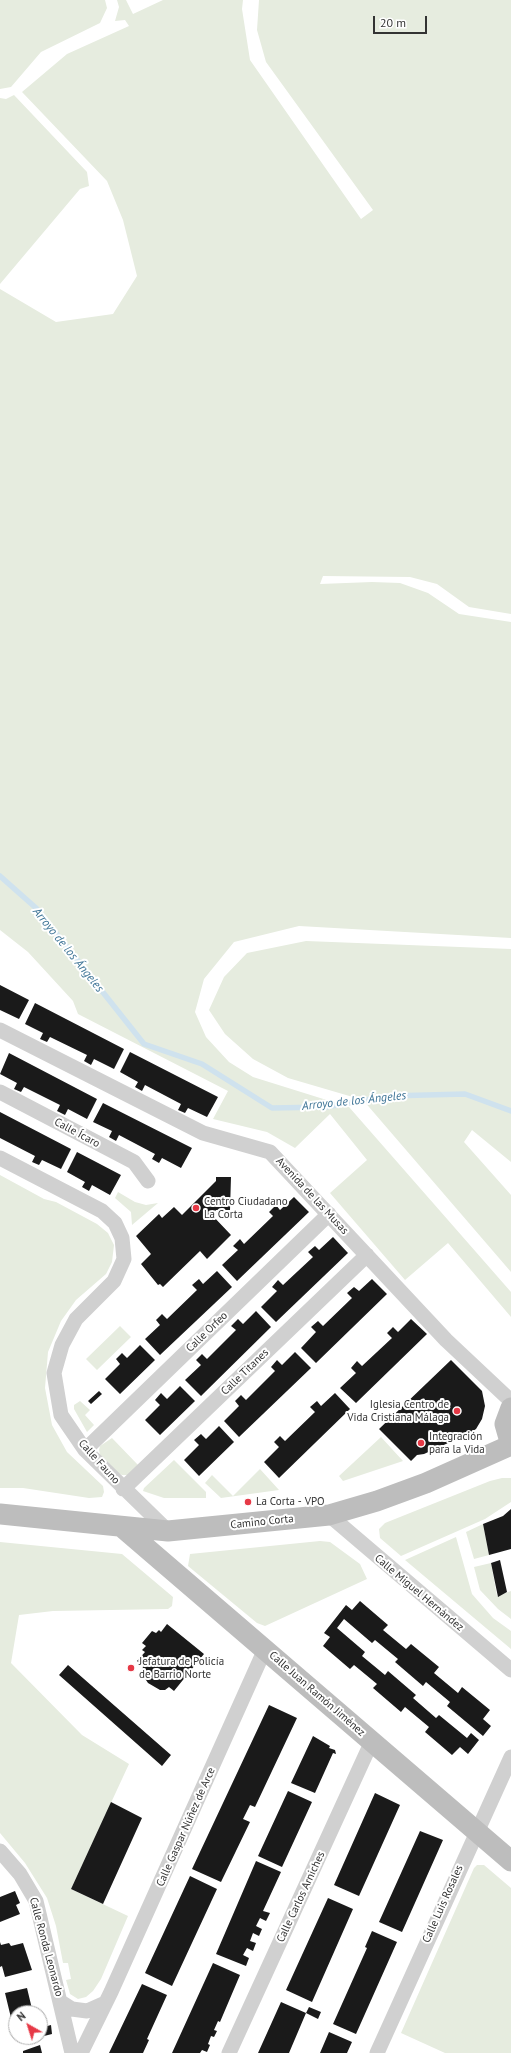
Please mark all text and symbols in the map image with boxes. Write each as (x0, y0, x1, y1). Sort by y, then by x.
scale bar (375, 8, 429, 34)
text: 20 m (380, 15, 406, 30)
water label: Arroyo de los Ángeles (29, 905, 107, 995)
water label: Arroyo de los Ángeles (301, 1088, 407, 1114)
street label: Calle Ícaro (52, 1115, 102, 1151)
street label: Avenida de las Musas (273, 1155, 351, 1237)
place label: Centro Ciudadano La Corta (204, 1195, 288, 1221)
marker: Centro Ciudadano La Corta (191, 1203, 201, 1213)
street label: Calle Orfeo (184, 1309, 230, 1355)
street label: Calle Titanes (218, 1346, 272, 1398)
place label: Iglesia Centro de Vida Cristiana Málaga (347, 1398, 449, 1424)
marker: Iglesia Centro de Vida Cristiana Málaga (452, 1406, 462, 1416)
place label: Integración para la Vida (429, 1430, 485, 1456)
street label: Calle Fauno (76, 1437, 122, 1487)
marker: Integración para la Vida (416, 1438, 426, 1448)
place label: La Corta - VPO (256, 1495, 324, 1509)
marker: La Corta - VPO (243, 1497, 253, 1507)
street label: Camino Corta (230, 1512, 294, 1532)
street label: Calle Miguel Hernández (372, 1552, 466, 1634)
street label: Calle Juan Ramón Jiménez (266, 1649, 368, 1739)
place label: Jefatura de Policía de Barrio Norte (139, 1655, 224, 1681)
marker: Jefatura de Policía de Barrio Norte (126, 1663, 136, 1673)
street label: Calle Gaspar Núñez de Arce (154, 1765, 218, 1889)
street label: Calle Carlos Arniches (274, 1849, 328, 1945)
street label: Calle Luis Rosales (420, 1863, 466, 1945)
street label: Calle Ronda Leonardo (26, 1896, 66, 1998)
north arrow (8, 2005, 48, 2045)
text: N (14, 2009, 28, 2024)

